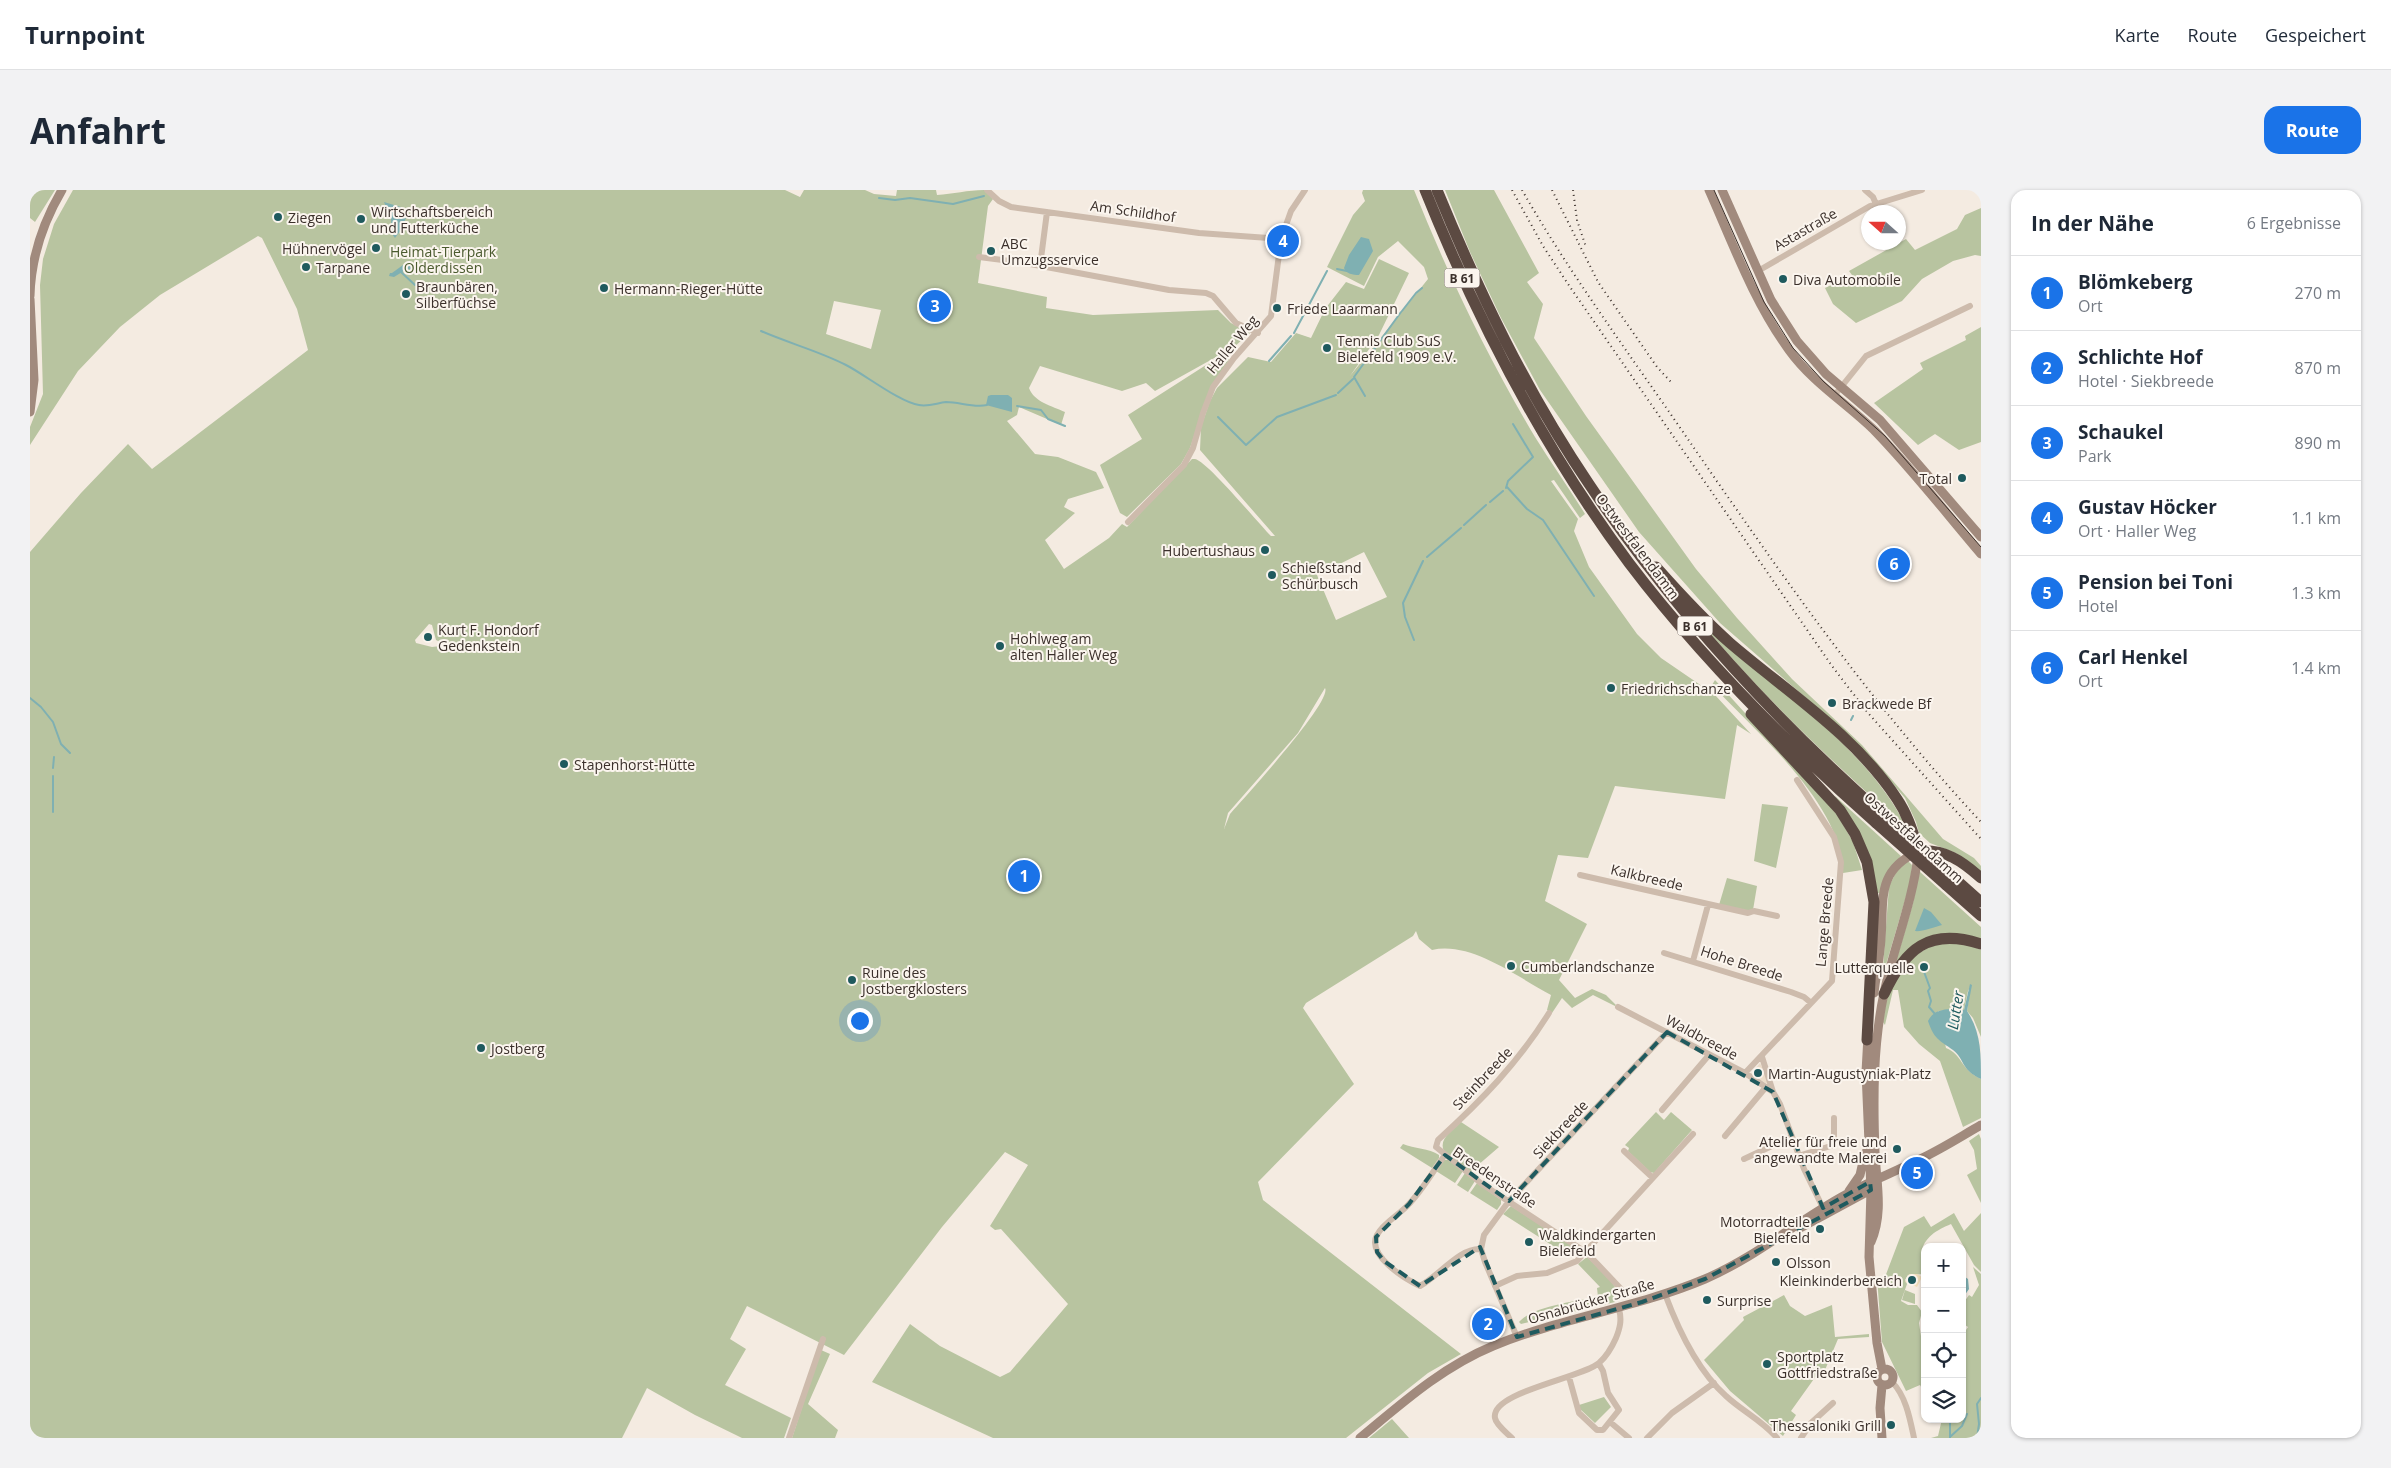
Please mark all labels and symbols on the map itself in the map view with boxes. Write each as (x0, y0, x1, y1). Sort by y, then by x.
street label: Am Schildhof (1089, 196, 1178, 227)
place label: Wirtschaftsbereich und Futterküche (371, 202, 493, 237)
street label: Astastraße (1770, 203, 1840, 255)
north arrow (1861, 205, 1906, 250)
place label: Ziegen (288, 208, 331, 227)
marker: Ziegen (272, 211, 284, 223)
marker: Wirtschaftsbereich und Futterküche (355, 213, 367, 225)
pin: 4 (1267, 222, 1299, 260)
place label: ABC Umzugsservice (1001, 234, 1099, 269)
place label: Hühnervögel (282, 239, 366, 258)
marker: Hühnervögel (370, 242, 382, 254)
park label: Heimat-Tierpark Olderdissen (390, 242, 497, 277)
marker: ABC Umzugsservice (985, 245, 997, 257)
place label: Tarpane (316, 258, 370, 277)
marker: Tarpane (300, 261, 312, 273)
road number: B 61 (1444, 268, 1480, 288)
place label: Diva Automobile (1793, 270, 1901, 289)
marker: Diva Automobile (1777, 273, 1789, 285)
place label: Braunbären, Silberfüchse (416, 277, 498, 312)
place label: Hermann-Rieger-Hütte (614, 279, 763, 298)
marker: Hermann-Rieger-Hütte (598, 282, 610, 294)
pin: 3 (919, 287, 951, 325)
marker: Braunbären, Silberfüchse (400, 288, 412, 300)
place label: Friede Laarmann (1287, 299, 1398, 318)
marker: Friede Laarmann (1271, 302, 1283, 314)
street label: Haller Weg (1202, 310, 1262, 377)
place label: Tennis Club SuS Bielefeld 1909 e.V. (1337, 331, 1456, 366)
marker: Tennis Club SuS Bielefeld 1909 e.V. (1321, 342, 1333, 354)
place label: Total (1920, 469, 1952, 488)
marker: Total (1956, 472, 1968, 484)
street label: Ostwestfalendamm (1592, 489, 1684, 603)
place label: Hubertushaus (1162, 541, 1255, 560)
marker: Hubertushaus (1259, 544, 1271, 556)
pin: 6 (1878, 545, 1910, 583)
place label: Schießstand Schürbusch (1282, 558, 1362, 593)
marker: Schießstand Schürbusch (1266, 569, 1278, 581)
road number: B 61 (1678, 616, 1712, 636)
place label: Kurt F. Hondorf Gedenkstein (438, 620, 540, 655)
place label: Hohlweg am alten Haller Weg (1010, 629, 1118, 664)
marker: Kurt F. Hondorf Gedenkstein (422, 631, 434, 643)
marker: Hohlweg am alten Haller Weg (994, 640, 1006, 652)
place label: Friedrichschanze (1621, 679, 1731, 698)
marker: Friedrichschanze (1605, 682, 1617, 694)
place label: Brackwede Bf (1842, 694, 1932, 713)
marker: Brackwede Bf (1826, 697, 1838, 709)
place label: Stapenhorst-Hütte (574, 755, 695, 774)
marker: Stapenhorst-Hütte (558, 758, 570, 770)
street label: Ostwestfalendamm (1860, 787, 1968, 887)
pin: 1 (1008, 857, 1040, 895)
street label: Kalkbreede (1609, 859, 1685, 895)
street label: Lange Breede (1811, 876, 1837, 968)
street label: Hohe Breede (1698, 941, 1786, 985)
place label: Cumberlandschanze (1521, 957, 1655, 976)
place label: Lutterquelle (1835, 958, 1914, 977)
marker: Cumberlandschanze (1505, 960, 1517, 972)
marker: Lutterquelle (1918, 961, 1930, 973)
place label: Ruine des Jostbergklosters (860, 963, 967, 998)
marker: Ruine des Jostbergklosters (846, 974, 858, 986)
water label: Lutter (1942, 988, 1968, 1031)
your location (847, 1008, 873, 1034)
street label: Waldbreede (1663, 1010, 1742, 1064)
place label: Jostberg (489, 1039, 545, 1058)
marker: Jostberg (475, 1042, 487, 1054)
street label: Steinbreede (1448, 1043, 1516, 1113)
place label: Martin-Augustyniak-Platz (1768, 1064, 1931, 1083)
marker: Martin-Augustyniak-Platz (1752, 1067, 1764, 1079)
street label: Siekbreede (1528, 1096, 1592, 1162)
place label: Atelier für freie und angewandte Malerei (1754, 1132, 1887, 1167)
street label: Breedenstraße (1449, 1142, 1541, 1212)
marker: Atelier für freie und angewandte Malerei (1891, 1143, 1903, 1155)
pin: 5 (1901, 1154, 1933, 1192)
place label: Motorradteile Bielefeld (1720, 1212, 1810, 1247)
marker: Motorradteile Bielefeld (1814, 1223, 1826, 1235)
place label: Waldkindergarten Bielefeld (1539, 1225, 1656, 1260)
marker: Waldkindergarten Bielefeld (1523, 1236, 1535, 1248)
place label: Olsson (1786, 1253, 1831, 1272)
marker: Olsson (1770, 1256, 1782, 1268)
place label: Kleinkinderbereich (1779, 1271, 1902, 1290)
street label: Osnabrücker Straße (1526, 1274, 1657, 1328)
marker: Kleinkinderbereich (1906, 1274, 1918, 1286)
place label: Surprise (1717, 1291, 1771, 1310)
marker: Surprise (1701, 1294, 1713, 1306)
pin: 2 (1472, 1305, 1504, 1343)
place label: Sportplatz Gottfriedstraße (1777, 1347, 1878, 1382)
marker: Sportplatz Gottfriedstraße (1761, 1358, 1773, 1370)
place label: Thessaloniki Grill (1771, 1416, 1881, 1435)
marker: Thessaloniki Grill (1885, 1419, 1897, 1431)

